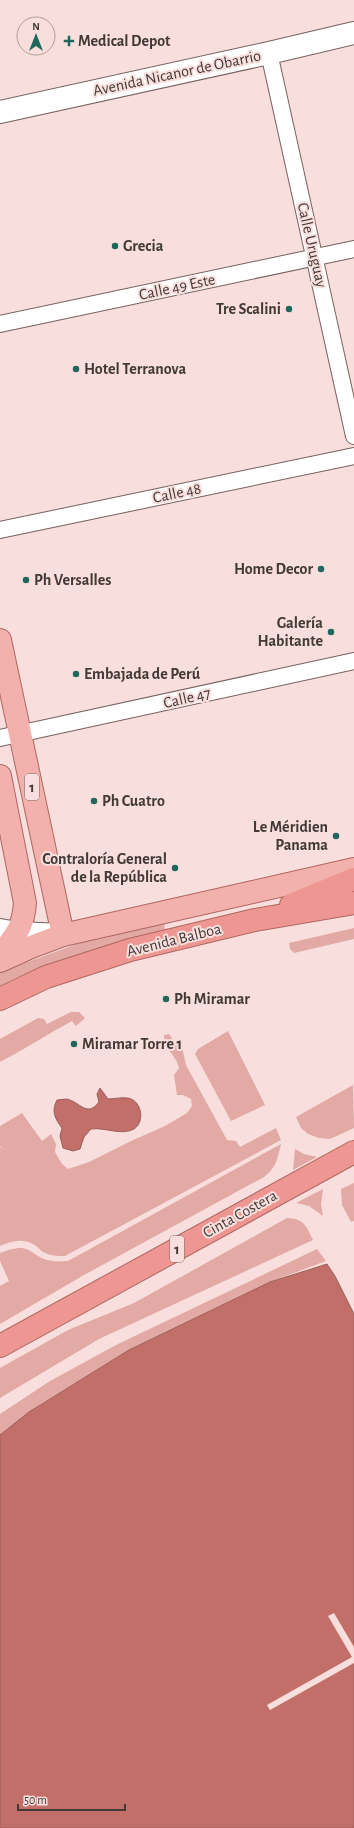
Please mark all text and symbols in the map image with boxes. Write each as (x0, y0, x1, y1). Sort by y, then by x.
north arrow (16, 16, 56, 56)
text: N (32, 21, 40, 32)
place label: Medical Depot (78, 33, 171, 49)
marker: Medical Depot (63, 35, 75, 47)
street label: Avenida Nicanor de Obarrio (92, 47, 262, 99)
street label: Calle Uruguay (293, 201, 330, 289)
place label: Grecia (123, 238, 164, 254)
marker: Grecia (110, 241, 120, 251)
street label: Calle 49 Este (137, 271, 217, 303)
place label: Tre Scalini (216, 301, 281, 317)
marker: Tre Scalini (284, 304, 294, 314)
place label: Hotel Terranova (84, 361, 186, 377)
marker: Hotel Terranova (71, 364, 81, 374)
street label: Calle 48 (151, 480, 203, 506)
place label: Home Decor (234, 561, 313, 577)
marker: Home Decor (316, 564, 326, 574)
place label: Ph Versalles (34, 572, 112, 588)
marker: Ph Versalles (21, 575, 31, 585)
place label: Galería Habitante (258, 615, 323, 649)
marker: Galería Habitante (326, 627, 336, 637)
place label: Embajada de Perú (84, 666, 201, 683)
marker: Embajada de Perú (71, 669, 81, 679)
street label: Calle 47 (162, 685, 212, 711)
road number: 1 (25, 774, 39, 800)
place label: Ph Cuatro (102, 793, 165, 809)
marker: Ph Cuatro (89, 796, 99, 806)
place label: Le Méridien Panama (253, 819, 328, 853)
marker: Le Méridien Panama (331, 831, 341, 841)
place label: Contraloría General de la República (42, 851, 167, 885)
marker: Contraloría General de la República (170, 863, 180, 873)
street label: Avenida Balboa (125, 921, 223, 959)
place label: Ph Miramar (174, 991, 250, 1007)
marker: Ph Miramar (161, 994, 171, 1004)
place label: Miramar Torre 1 (82, 1036, 182, 1052)
marker: Miramar Torre 1 (69, 1039, 79, 1049)
street label: Cinta Costera (200, 1187, 280, 1241)
road number: 1 (170, 1236, 184, 1262)
scale bar (18, 1786, 125, 1812)
text: 50 m (24, 1794, 47, 1806)

